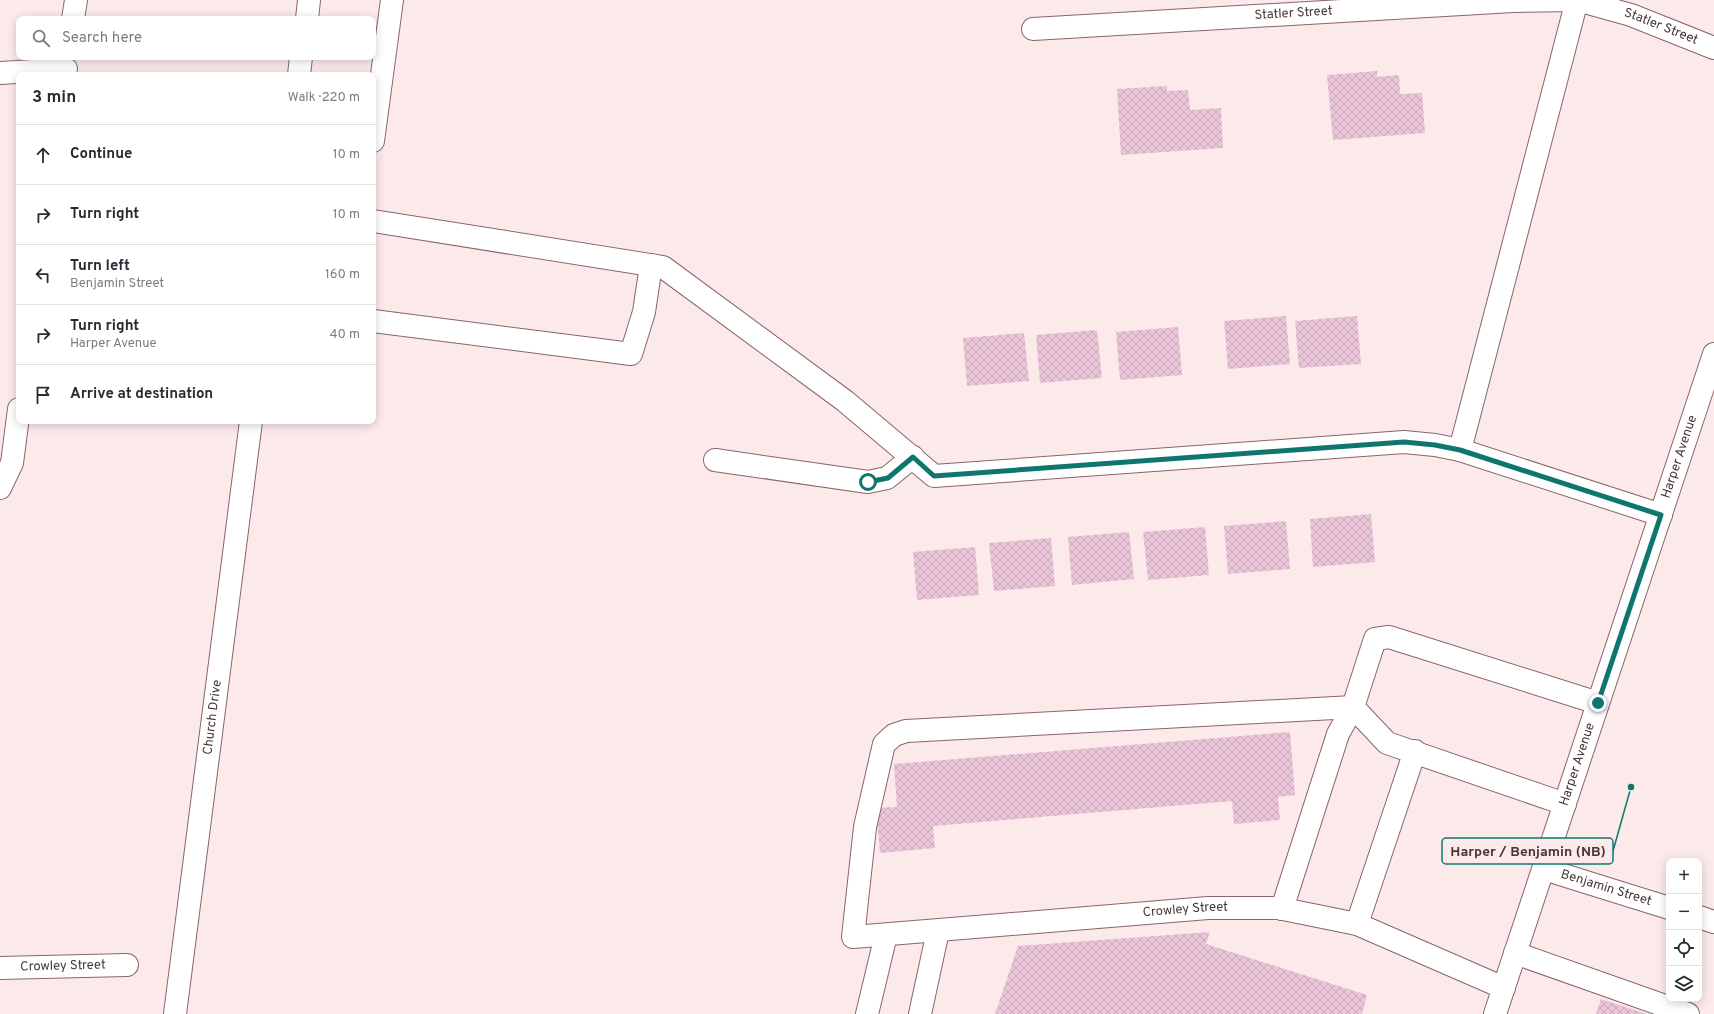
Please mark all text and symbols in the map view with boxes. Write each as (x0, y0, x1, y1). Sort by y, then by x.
street label: Statler Street (1254, 4, 1333, 24)
street label: Statler Street (1622, 5, 1700, 49)
search box (16, 16, 376, 60)
icon: search (30, 27, 52, 49)
text: Search here (62, 29, 142, 48)
text: 3 min (32, 87, 76, 109)
text: Walk · 220 m (288, 90, 360, 106)
icon: ahead (32, 144, 54, 166)
text: Continue (70, 145, 132, 164)
text: 10 m (333, 147, 360, 163)
icon: right (32, 204, 54, 226)
text: Turn right (70, 205, 139, 224)
text: 10 m (333, 207, 360, 223)
text: Turn left (70, 257, 130, 276)
icon: left (32, 264, 54, 286)
text: 160 m (325, 267, 360, 283)
text: Benjamin Street (70, 276, 164, 292)
text: Turn right (70, 317, 139, 336)
icon: right (32, 324, 54, 346)
text: 40 m (330, 327, 360, 343)
text: Harper Avenue (70, 336, 156, 352)
icon: arrive (32, 384, 54, 406)
text: Arrive at destination (70, 385, 213, 404)
street label: Harper Avenue (1659, 413, 1701, 500)
route start (859, 473, 877, 491)
street label: Church Drive (200, 679, 226, 756)
route end (1589, 694, 1607, 712)
street label: Harper Avenue (1557, 721, 1599, 808)
callout: Harper / Benjamin (NB) (1442, 838, 1613, 864)
text: Harper / Benjamin (NB) (1450, 844, 1606, 861)
map controls (1666, 858, 1702, 1002)
button: + (1666, 858, 1702, 894)
street label: Benjamin Street (1559, 867, 1654, 910)
button: − (1666, 894, 1702, 930)
street label: Crowley Street (1142, 900, 1228, 921)
button: locate (1666, 930, 1702, 966)
street label: Crowley Street (20, 958, 106, 976)
button: layers (1666, 966, 1702, 1002)

